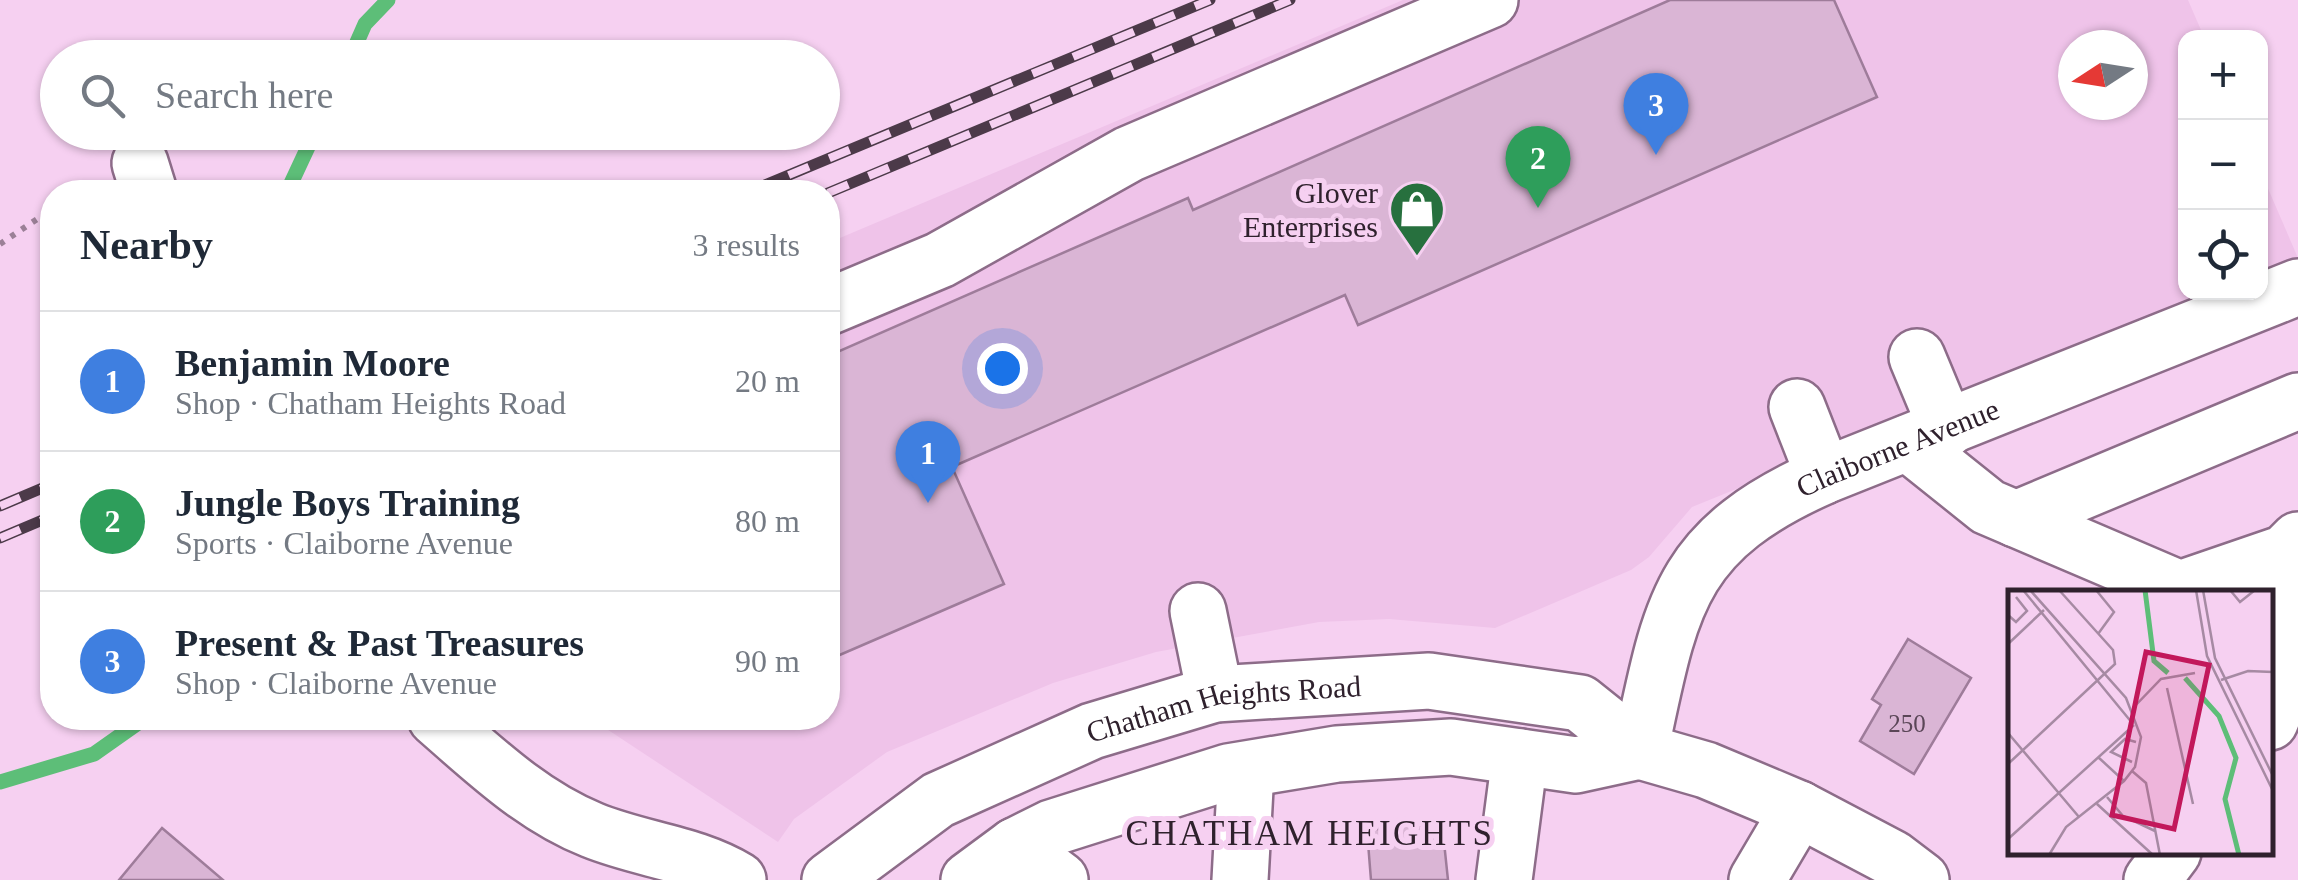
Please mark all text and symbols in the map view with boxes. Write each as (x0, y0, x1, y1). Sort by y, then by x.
north arrow (2058, 30, 2148, 120)
map controls (2178, 30, 2268, 300)
button: + (2178, 30, 2268, 120)
search box (40, 40, 840, 150)
icon: search (75, 68, 130, 123)
pin: 3 (1624, 72, 1688, 155)
text: Search here (155, 74, 333, 116)
button: − (2178, 120, 2268, 210)
pin: 2 (1506, 126, 1570, 208)
place label: Glover Enterprises (1243, 176, 1378, 243)
shop icon: Glover Enterprises (1387, 179, 1447, 258)
button: locate (2178, 210, 2268, 300)
text: Nearby (80, 222, 213, 268)
text: 3 results (692, 227, 800, 263)
text: Benjamin Moore (175, 342, 450, 384)
your location (977, 343, 1028, 394)
text: 1 (105, 363, 121, 399)
text: 20 m (735, 363, 800, 399)
text: Shop · Chatham Heights Road (175, 385, 566, 421)
street label: Claiborne Avenue (1791, 392, 2003, 503)
pin: 1 (896, 420, 960, 503)
text: Jungle Boys Training (175, 482, 520, 524)
text: 2 (105, 503, 121, 539)
text: 80 m (735, 503, 800, 539)
text: Sports · Claiborne Avenue (175, 525, 513, 561)
inset map (2008, 590, 2273, 855)
text: Present & Past Treasures (175, 622, 584, 664)
text: 3 (105, 643, 121, 679)
text: 90 m (735, 643, 800, 679)
text: Shop · Claiborne Avenue (175, 665, 497, 701)
street label: Chatham Heights Road (1082, 669, 1362, 748)
house number: 250 (1888, 710, 1926, 737)
district label: CHATHAM HEIGHTS (1125, 814, 1495, 853)

